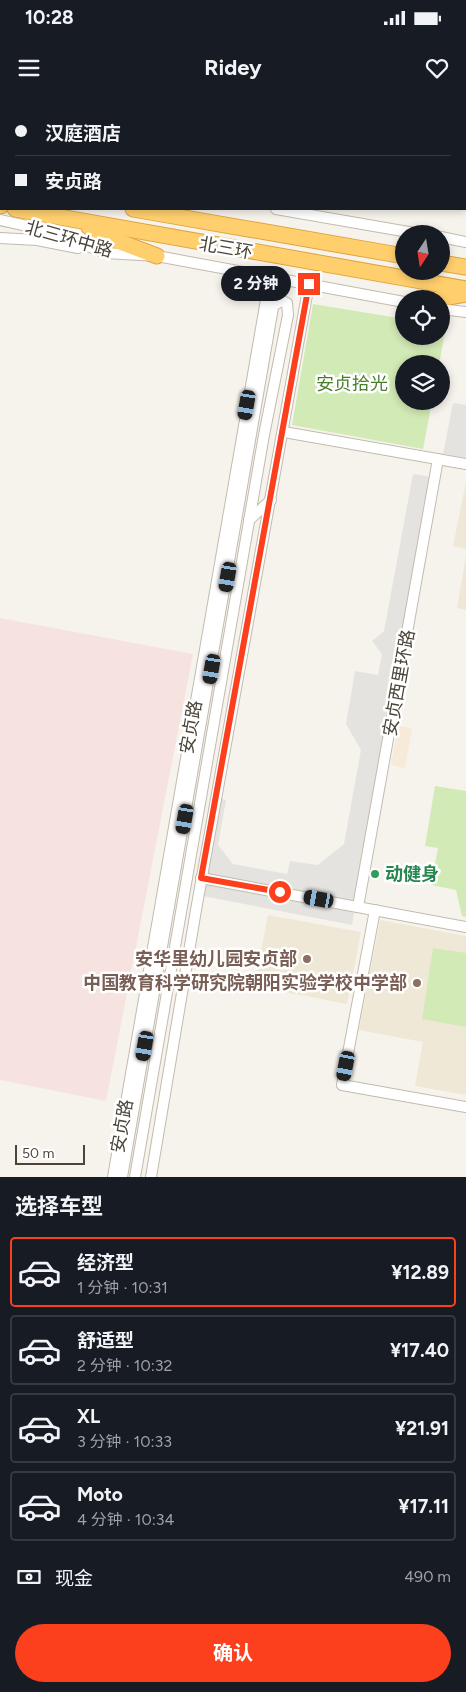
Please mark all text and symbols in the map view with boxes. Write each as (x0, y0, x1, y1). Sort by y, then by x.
text: 10:28 (25, 6, 74, 29)
icon: menu (15, 54, 43, 82)
text: Ridey (204, 54, 262, 81)
icon: heart (423, 54, 451, 82)
text: 汉庭酒店 (45, 122, 121, 145)
text: 安贞路 (45, 170, 102, 193)
street label: 北三环中路 (23, 216, 115, 262)
north arrow (395, 225, 450, 280)
map controls (395, 225, 450, 410)
street label: 北三环 (198, 232, 254, 264)
callout: 2 分钟 (222, 266, 292, 302)
route end (298, 273, 320, 295)
text: 2 分钟 (233, 274, 279, 293)
button: locate (395, 290, 450, 345)
button: layers (395, 355, 450, 410)
park label: 安贞拾光 (316, 373, 388, 395)
car (237, 389, 256, 421)
car (218, 561, 237, 593)
street label: 安贞西里环路 (379, 628, 419, 738)
car (202, 653, 221, 685)
street label: 安贞路 (175, 699, 207, 755)
car (175, 803, 194, 835)
place label: 动健身 (385, 863, 439, 885)
marker: 动健身 (369, 868, 381, 880)
route start (269, 881, 291, 903)
car (302, 889, 335, 909)
place label: 安华里幼儿园安贞部 (135, 948, 297, 970)
marker: 安华里幼儿园安贞部 (301, 953, 313, 965)
place label: 中国教育科学研究院朝阳实验学校中学部 (83, 972, 407, 994)
marker: 中国教育科学研究院朝阳实验学校中学部 (411, 977, 423, 989)
car (135, 1030, 154, 1062)
car (335, 1050, 356, 1082)
street label: 安贞路 (106, 1098, 138, 1154)
scale bar (15, 1142, 85, 1165)
text: 50 m (22, 1145, 54, 1162)
text: 选择车型 (15, 1193, 103, 1220)
icon: car (17, 1250, 62, 1295)
text: 经济型 (77, 1251, 134, 1274)
text: ¥12.89 (391, 1261, 449, 1284)
text: 1 分钟 · 10:31 (77, 1278, 168, 1297)
icon: car (17, 1328, 62, 1373)
text: 舒适型 (77, 1329, 134, 1352)
text: ¥17.40 (390, 1339, 449, 1362)
text: 2 分钟 · 10:32 (77, 1356, 172, 1375)
text: XL (77, 1405, 100, 1428)
icon: car (17, 1406, 62, 1451)
text: ¥21.91 (395, 1417, 449, 1440)
text: 3 分钟 · 10:33 (77, 1432, 172, 1451)
text: Moto (77, 1483, 123, 1506)
icon: car (17, 1484, 62, 1529)
text: ¥17.11 (398, 1495, 449, 1518)
text: 4 分钟 · 10:34 (77, 1510, 174, 1529)
icon: cash (15, 1563, 43, 1591)
text: 现金 (55, 1567, 93, 1590)
text: 490 m (404, 1567, 451, 1586)
button: 确认 (15, 1624, 451, 1682)

